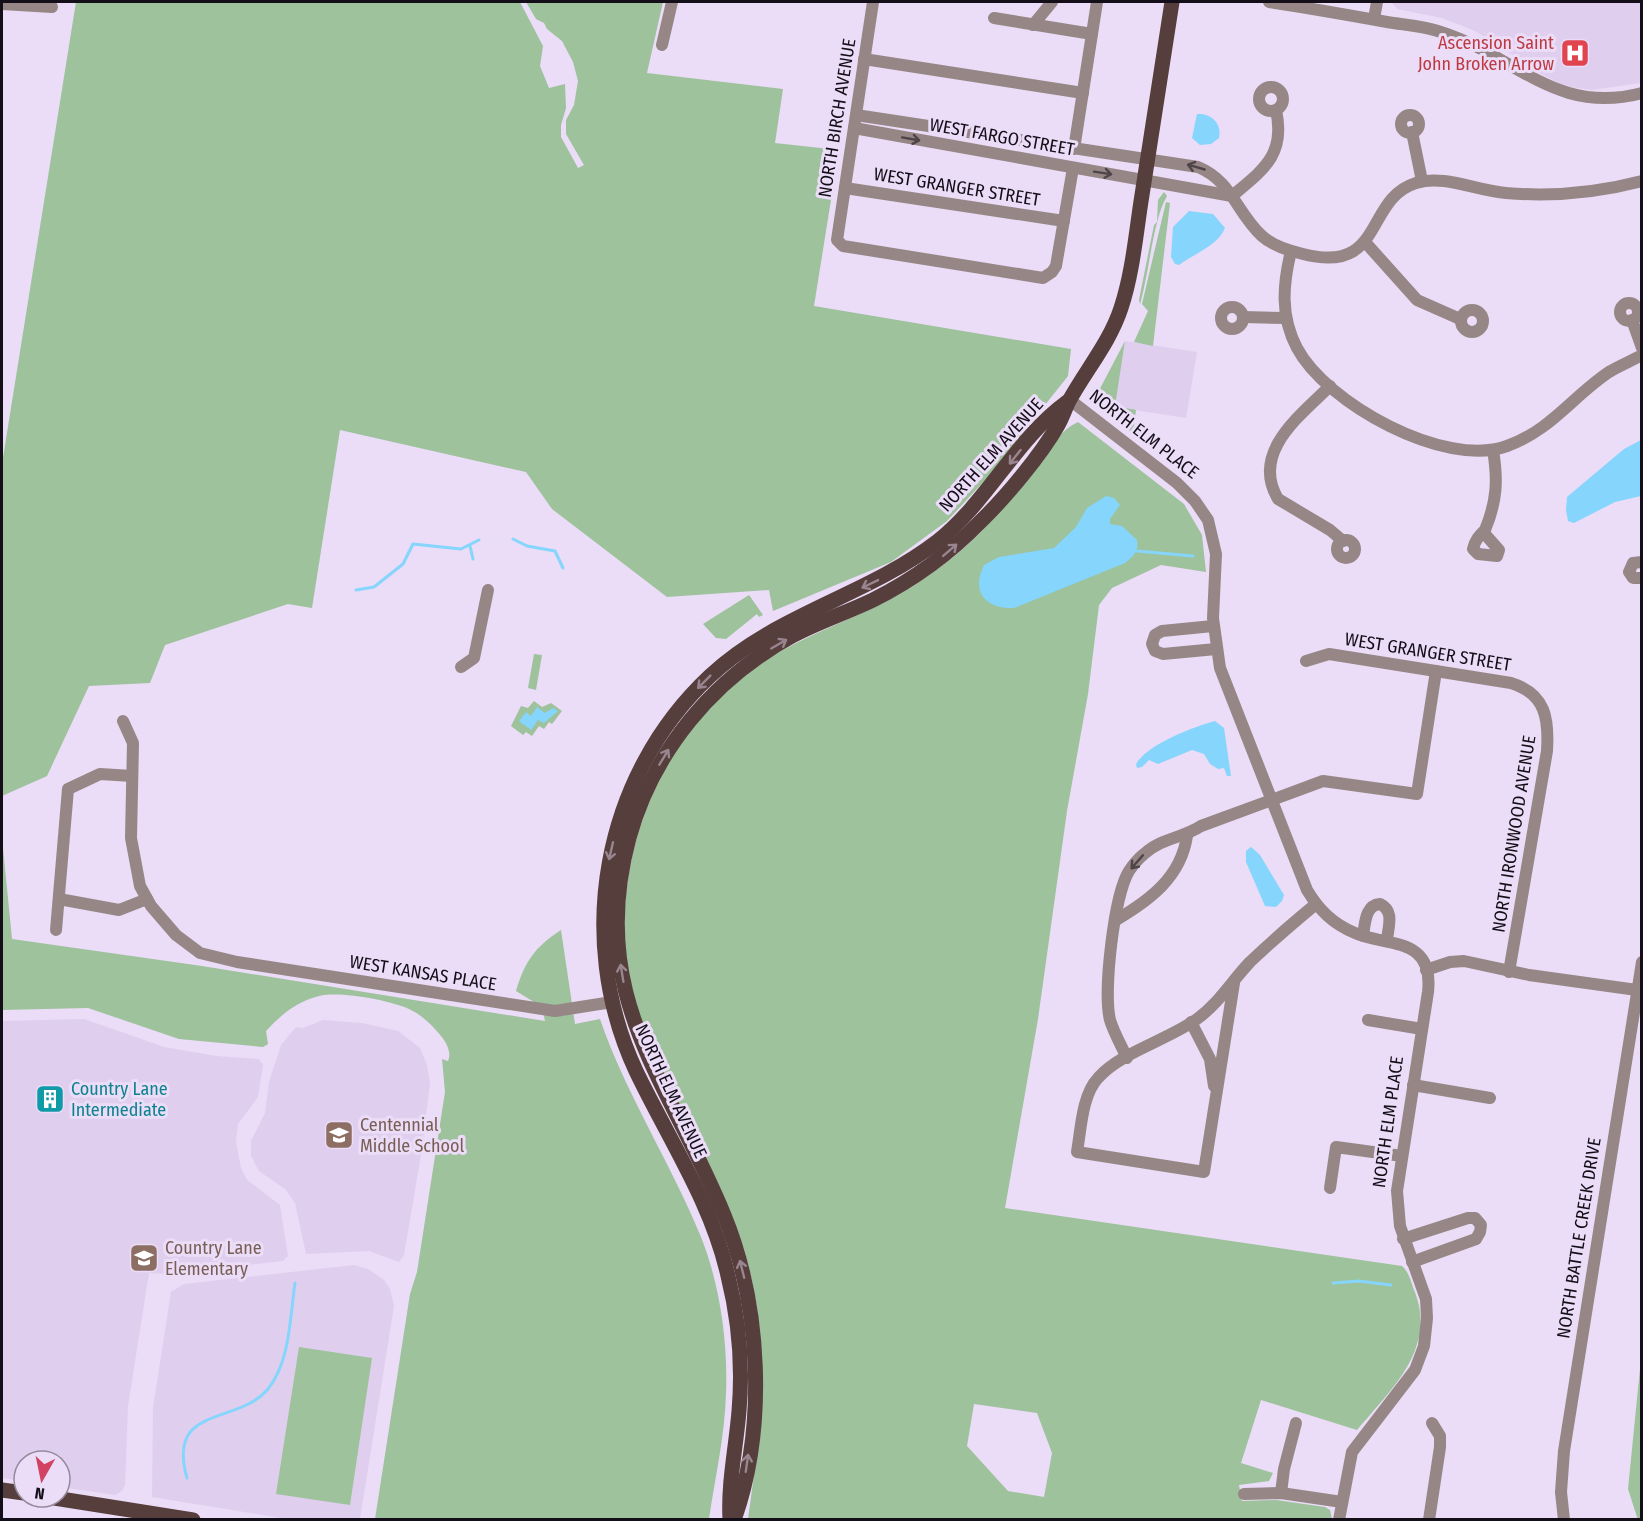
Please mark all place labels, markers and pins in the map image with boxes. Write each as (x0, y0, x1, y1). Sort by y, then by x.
place label: Ascension Saint John Broken Arrow (1418, 32, 1554, 75)
hospital icon: Ascension Saint John Broken Arrow (1559, 37, 1591, 69)
place label: Country Lane Intermediate (71, 1078, 168, 1121)
building icon: Country Lane Intermediate (34, 1083, 66, 1115)
place label: Centennial Middle School (360, 1114, 464, 1157)
school or university icon: Centennial Middle School (323, 1119, 355, 1151)
place label: Country Lane Elementary (165, 1237, 262, 1280)
school or university icon: Country Lane Elementary (128, 1242, 160, 1274)

